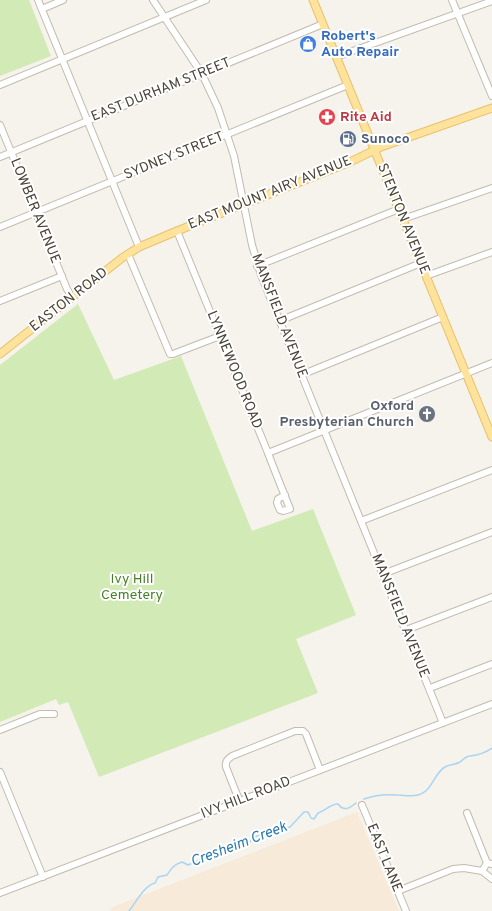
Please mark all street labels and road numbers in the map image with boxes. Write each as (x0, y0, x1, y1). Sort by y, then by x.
street label: EAST DURHAM STREET (89, 54, 233, 126)
street label: SYDNEY STREET (122, 128, 226, 184)
street label: EAST MOUNT AIRY AVENUE (186, 152, 354, 234)
street label: LOWBER AVENUE (6, 156, 64, 266)
street label: STENTON AVENUE (373, 161, 433, 277)
street label: MANSFIELD AVENUE (247, 251, 311, 381)
street label: EASTON ROAD (27, 264, 111, 336)
street label: LYNNEWOOD ROAD (203, 308, 265, 432)
street label: MANSFIELD AVENUE (367, 552, 433, 680)
street label: IVY HILL ROAD (199, 773, 293, 823)
street label: EAST LANE (363, 821, 405, 895)

